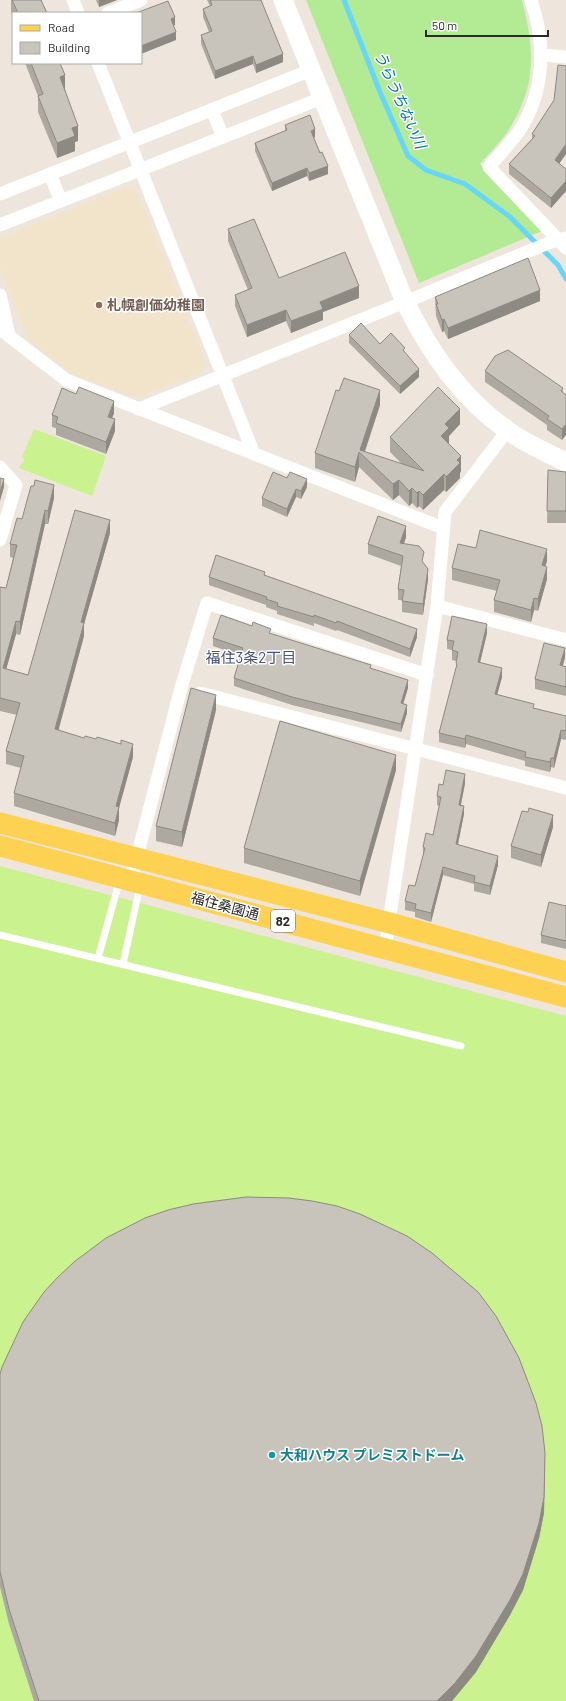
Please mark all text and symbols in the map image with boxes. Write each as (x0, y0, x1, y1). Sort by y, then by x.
legend (12, 12, 142, 64)
scale bar (426, 12, 548, 38)
text: 50 m (432, 18, 457, 32)
text: Road (48, 20, 75, 34)
text: Building (48, 40, 90, 54)
water label: うらうちない川 (371, 48, 431, 153)
place label: 札幌創価幼稚園 (107, 296, 205, 313)
marker: 札幌創価幼稚園 (94, 300, 104, 310)
district label: 福住3条2丁目 (206, 648, 296, 666)
street label: 福住桑園通 (189, 888, 261, 923)
road number: 82 (271, 910, 295, 932)
place label: 大和ハウス プレミストドーム (280, 1446, 464, 1463)
marker: 大和ハウス プレミストドーム (267, 1450, 277, 1460)

